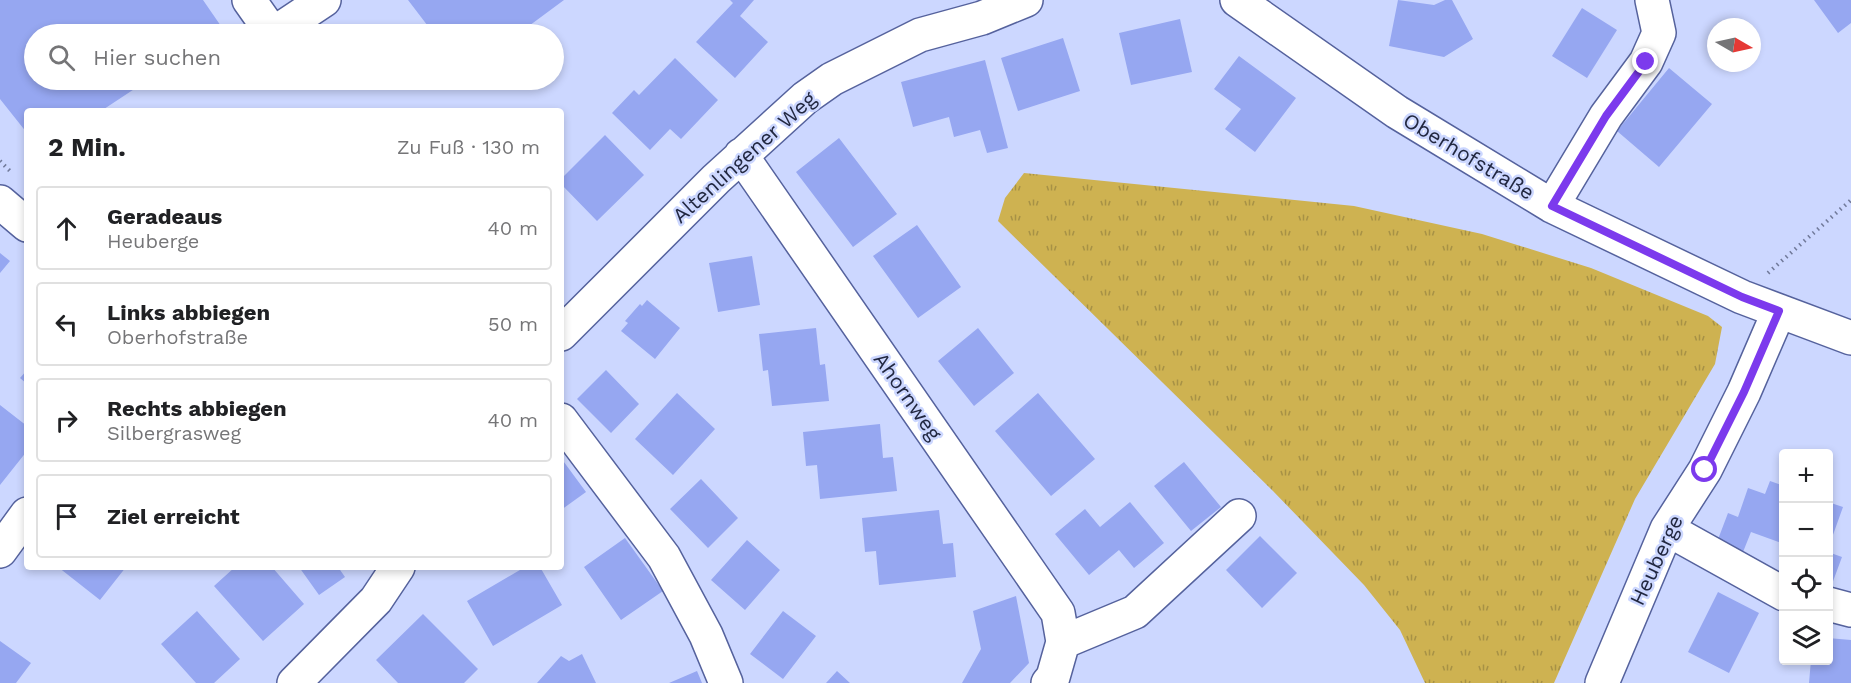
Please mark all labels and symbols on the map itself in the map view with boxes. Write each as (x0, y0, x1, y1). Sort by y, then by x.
north arrow (1707, 18, 1761, 72)
route end (1632, 48, 1658, 74)
street label: Altenlingener Weg (667, 85, 822, 228)
street label: Oberhofstraße (1399, 107, 1539, 205)
street label: Ahornweg (869, 347, 948, 445)
route start (1691, 456, 1717, 482)
street label: Heuberge (1624, 511, 1688, 609)

